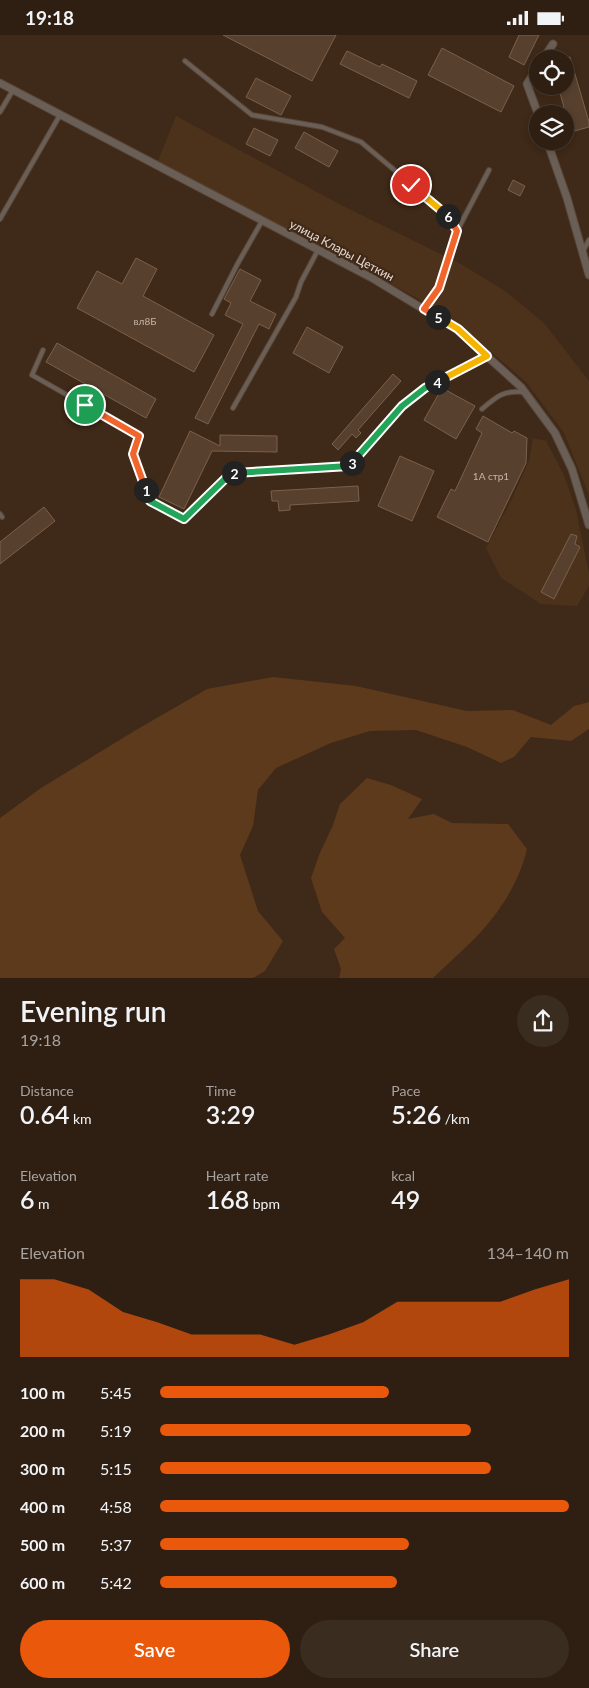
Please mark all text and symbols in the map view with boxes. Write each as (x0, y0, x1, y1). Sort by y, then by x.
text: 19:18 (25, 6, 74, 29)
map controls (529, 50, 574, 150)
button: locate (529, 50, 574, 95)
button: layers (529, 105, 574, 150)
pin (390, 164, 432, 206)
icon: check (397, 171, 425, 199)
pin: 6 (436, 203, 460, 229)
text: 6 (444, 208, 453, 225)
street label: улица Клары Цеткин (287, 216, 397, 284)
pin: 5 (426, 305, 450, 329)
text: 5 (434, 309, 443, 326)
house number: вл8Б (134, 315, 156, 327)
pin: 4 (424, 369, 450, 395)
text: 4 (433, 374, 442, 391)
pin (64, 384, 106, 426)
icon: arrive (71, 391, 99, 419)
pin: 3 (340, 451, 364, 475)
text: 3 (348, 455, 357, 472)
pin: 2 (222, 461, 246, 485)
text: 2 (230, 465, 239, 482)
house number: 1А стр1 (473, 470, 509, 482)
pin: 1 (134, 477, 158, 503)
text: 1 (142, 482, 151, 499)
text: Evening run (20, 994, 166, 1028)
button: share (517, 995, 569, 1047)
text: 19:18 (20, 1030, 61, 1049)
text: Distance (20, 1082, 74, 1099)
text: Time (206, 1082, 236, 1099)
text: Pace (391, 1082, 420, 1099)
text: 0.64 (20, 1099, 69, 1129)
text: 3:29 (206, 1099, 256, 1129)
text: 5:26 (391, 1099, 441, 1129)
text: km (69, 1110, 92, 1127)
text: /km (441, 1110, 470, 1127)
text: Elevation (20, 1167, 77, 1184)
text: Heart rate (206, 1167, 268, 1184)
text: kcal (391, 1167, 415, 1184)
text: 6 (20, 1184, 35, 1214)
text: 168 (206, 1184, 249, 1214)
text: 49 (391, 1184, 420, 1214)
text: m (35, 1195, 50, 1212)
text: bpm (249, 1195, 280, 1212)
text: Elevation (20, 1243, 85, 1262)
text: 134–140 m (487, 1243, 569, 1262)
text: 100 m (20, 1383, 65, 1402)
text: 5:45 (100, 1383, 132, 1402)
text: 200 m (20, 1421, 65, 1440)
text: 5:19 (100, 1421, 132, 1440)
text: 300 m (20, 1459, 65, 1478)
text: 5:15 (100, 1459, 132, 1478)
text: 400 m (20, 1497, 65, 1516)
text: 4:58 (100, 1497, 132, 1516)
text: 500 m (20, 1535, 65, 1554)
text: 5:37 (100, 1535, 132, 1554)
text: 600 m (20, 1573, 65, 1592)
text: 5:42 (100, 1573, 132, 1592)
button: Save (20, 1620, 290, 1678)
button: Share (300, 1620, 569, 1678)

